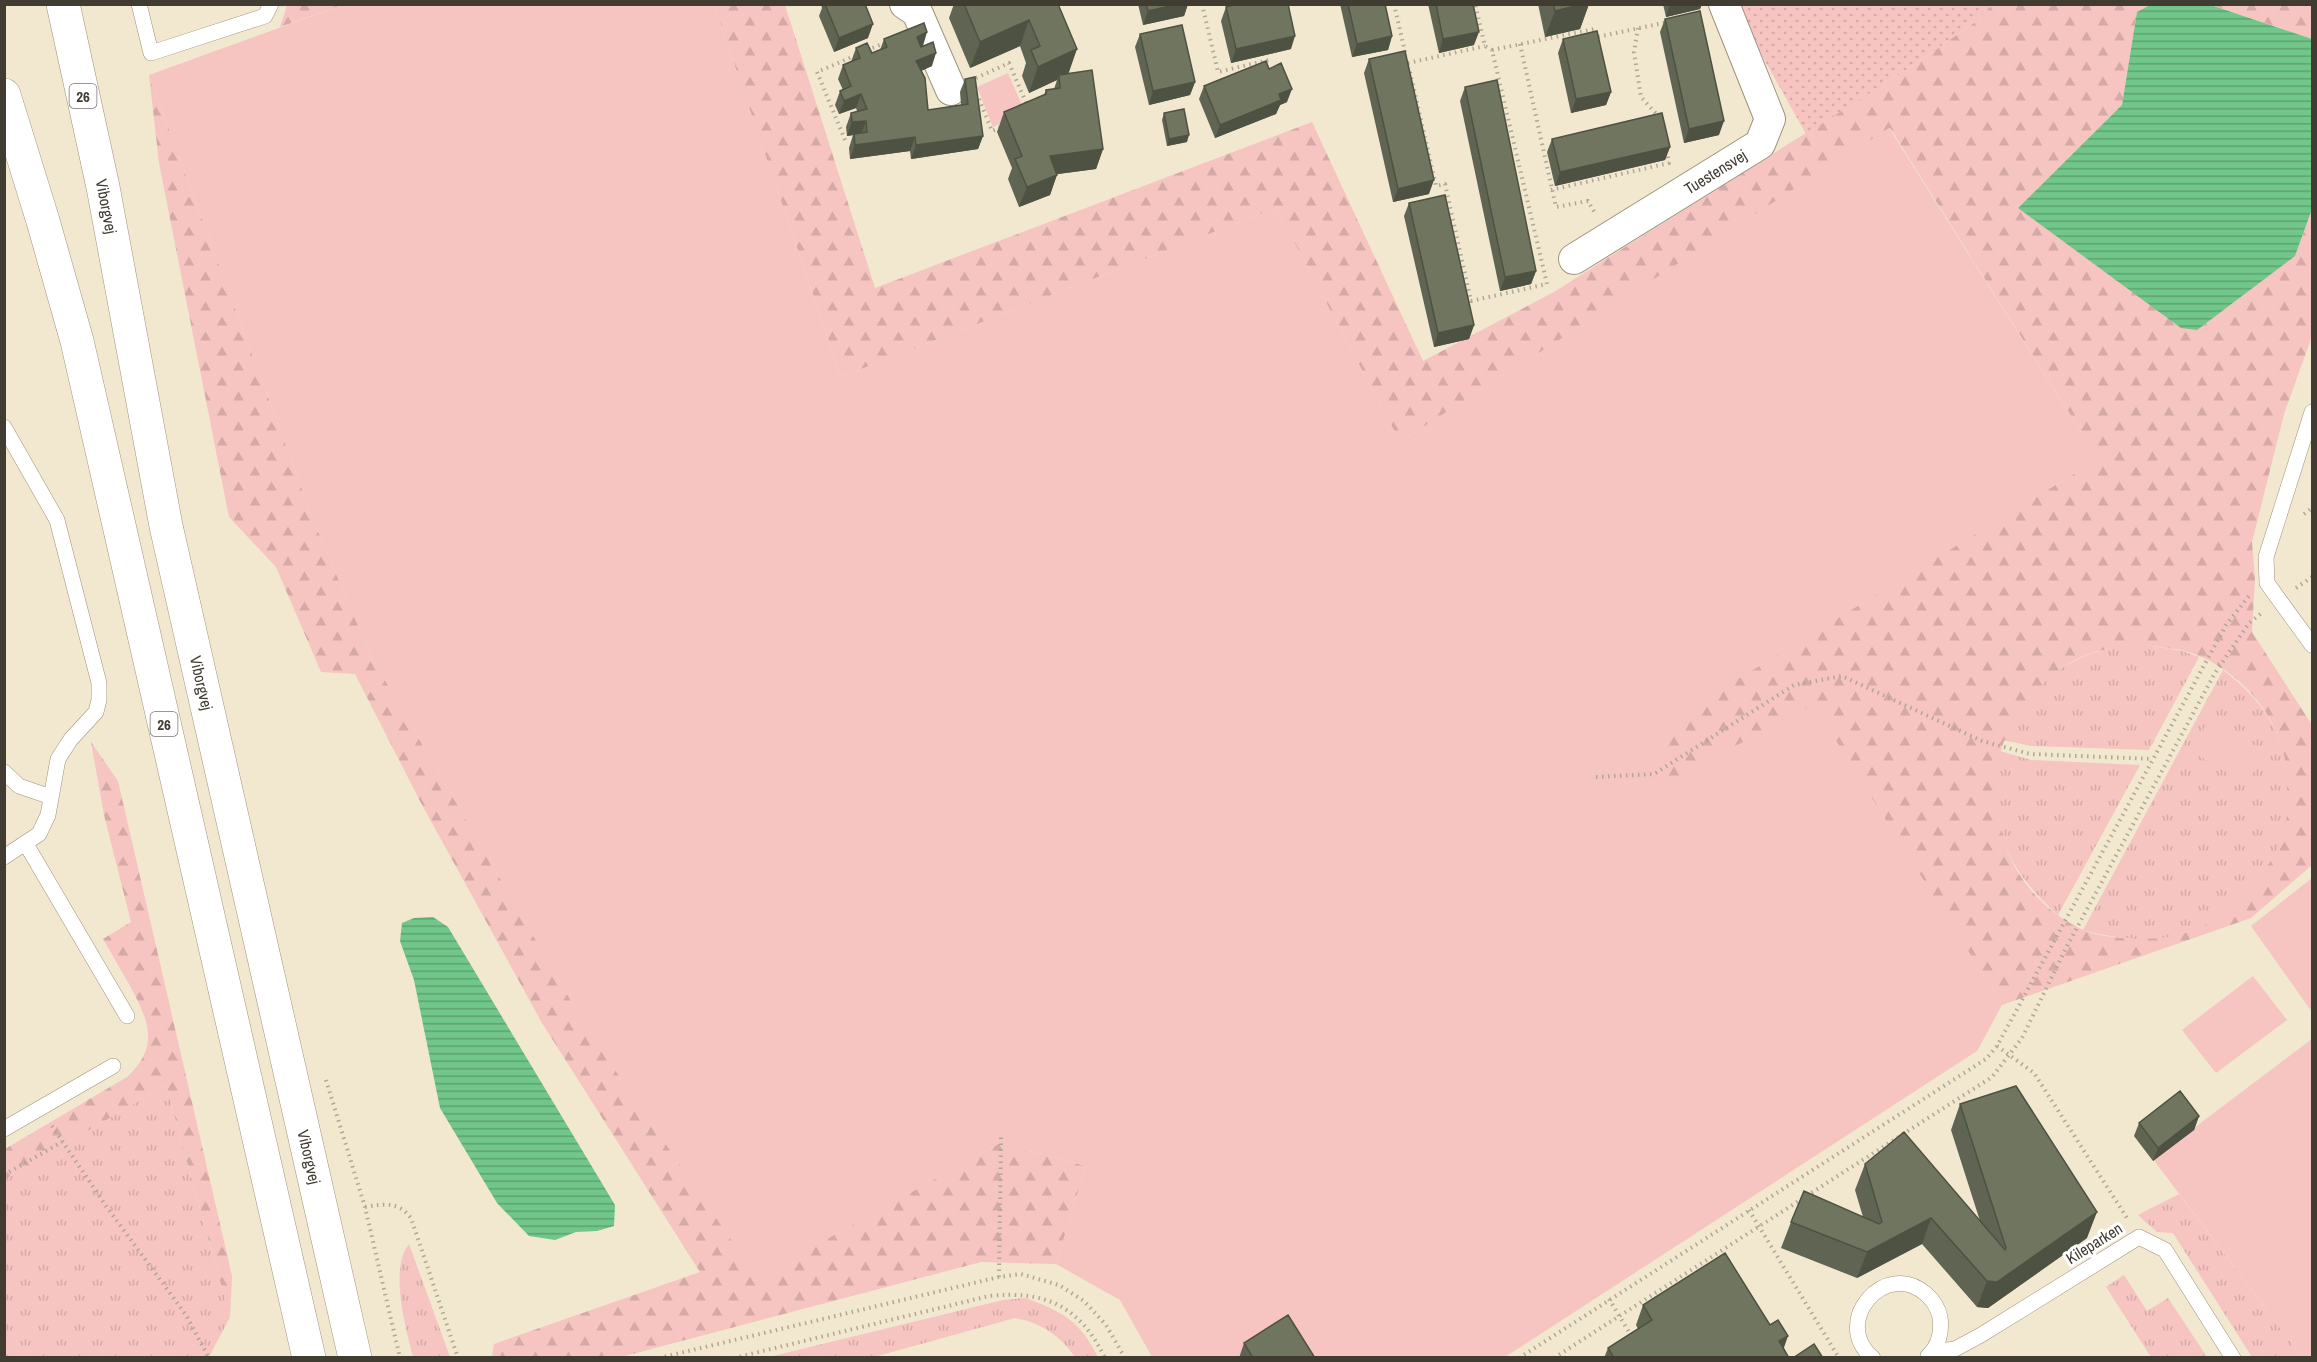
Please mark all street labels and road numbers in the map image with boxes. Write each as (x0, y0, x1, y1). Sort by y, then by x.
road number: 26 (70, 84, 97, 108)
street label: Tuestensvej (1680, 144, 1751, 199)
street label: Viborgvej (91, 177, 122, 236)
street label: Viborgvej (185, 654, 218, 712)
road number: 26 (150, 712, 178, 736)
street label: Viborgvej (292, 1127, 326, 1186)
street label: Kileparken (2062, 1217, 2126, 1269)

